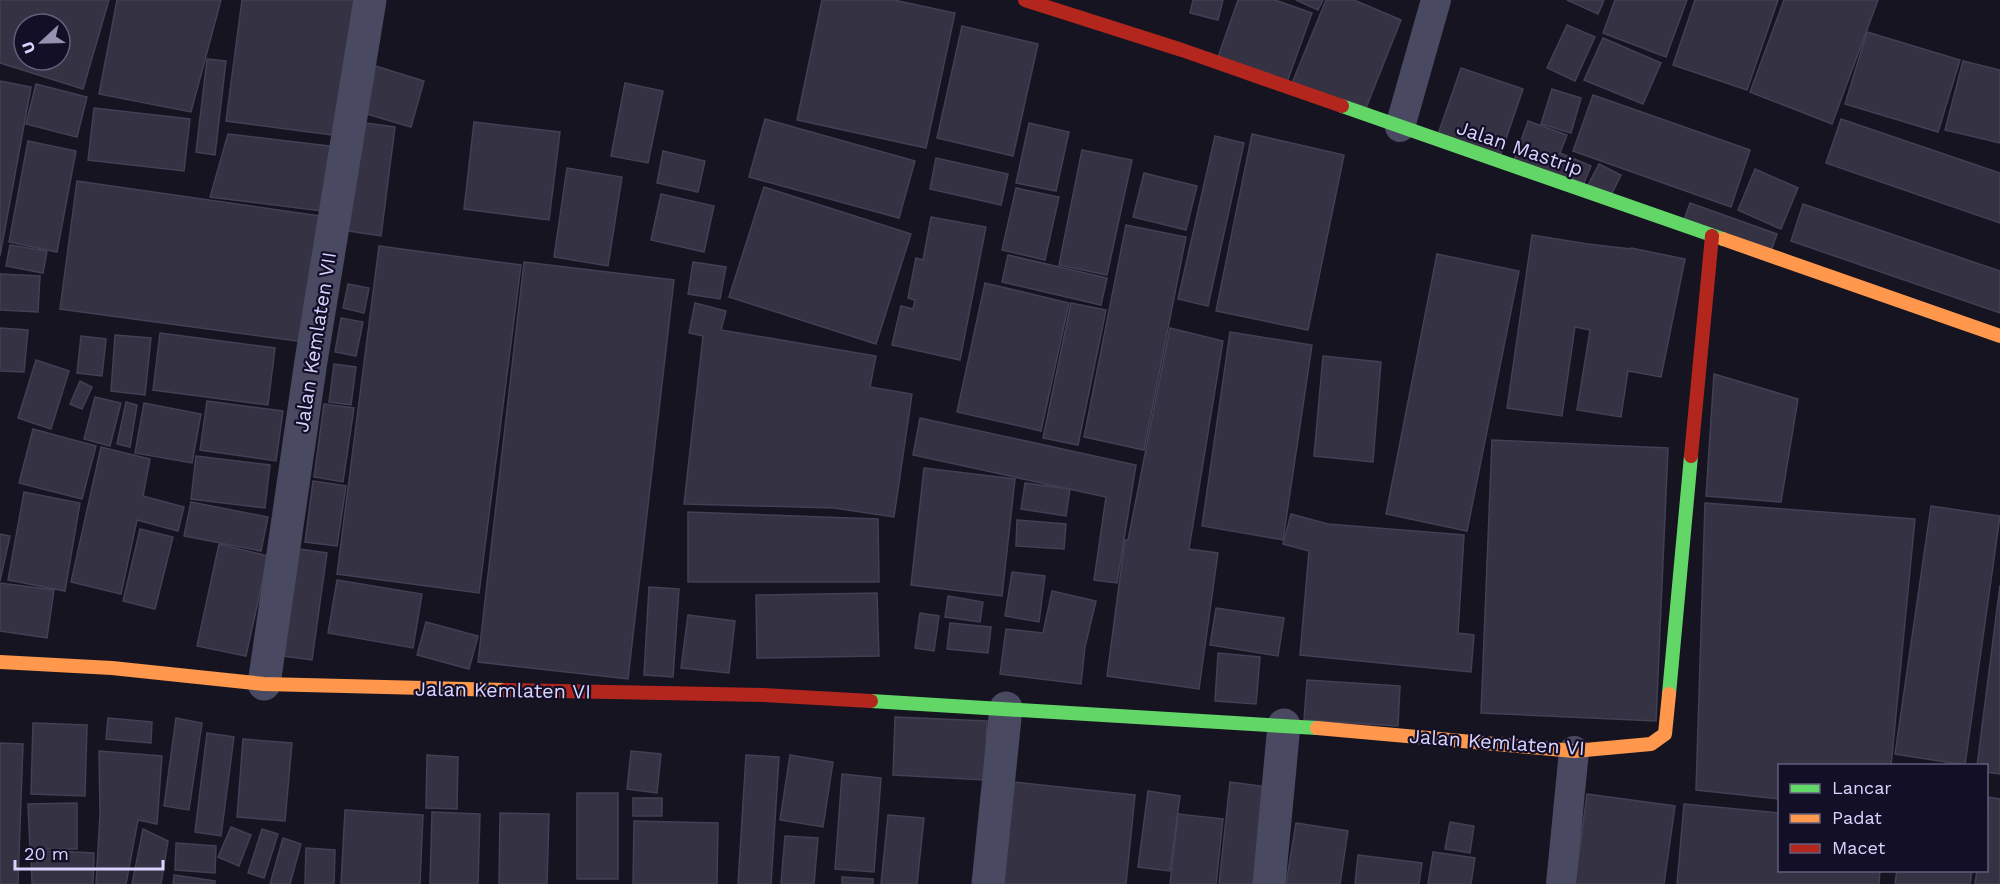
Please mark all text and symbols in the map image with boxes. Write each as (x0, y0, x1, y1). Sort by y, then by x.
north arrow (12, 12, 72, 72)
text: U (18, 39, 39, 56)
street label: Jalan Mastrip (1454, 115, 1586, 181)
street label: Jalan Kemlaten VII (289, 250, 341, 434)
street label: Jalan Kemlaten VI (415, 676, 591, 704)
street label: Jalan Kemlaten VI (1408, 724, 1586, 760)
legend (1778, 764, 1988, 872)
text: Lancar (1832, 777, 1892, 798)
text: Padat (1832, 807, 1882, 828)
scale bar (15, 833, 164, 871)
text: Macet (1832, 837, 1886, 858)
text: 20 m (24, 843, 69, 864)

